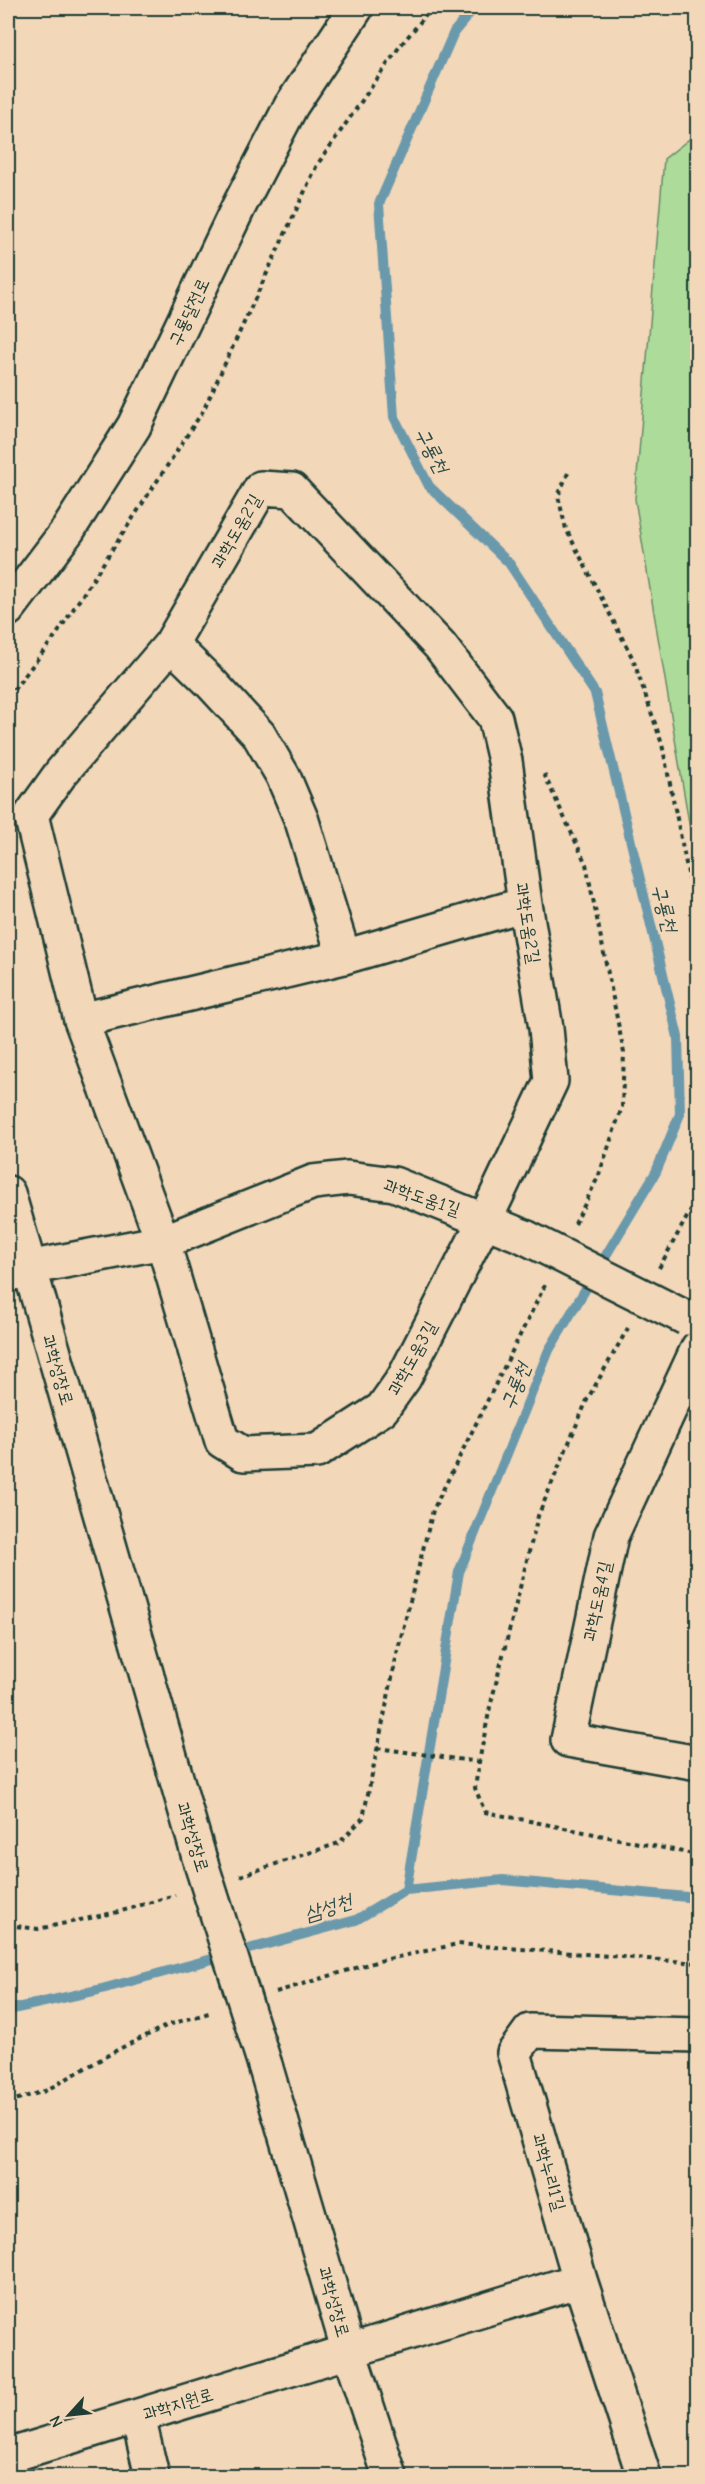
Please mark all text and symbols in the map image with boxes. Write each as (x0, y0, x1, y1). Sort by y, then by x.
street label: 구룡달전로 (165, 275, 214, 349)
water label: 구룡천 (410, 424, 454, 479)
street label: 과학도움2길 (207, 490, 266, 572)
street label: 과학도움2길 (511, 881, 544, 966)
water label: 구룡천 (648, 882, 682, 936)
street label: 과학도움1길 (381, 1175, 463, 1221)
street label: 과학도움3길 (383, 1317, 442, 1399)
street label: 과학성장로 (37, 1332, 78, 1408)
water label: 구룡천 (496, 1358, 536, 1413)
street label: 과학도움4길 (579, 1559, 616, 1643)
street label: 과학성장로 (172, 1799, 213, 1875)
water label: 삼성천 (302, 1889, 356, 1926)
street label: 과학누리1길 (527, 2131, 570, 2214)
street label: 과학성장로 (313, 2264, 354, 2340)
street label: 과학지원로 (140, 2384, 216, 2425)
north arrow (39, 2385, 99, 2445)
text: N (46, 2413, 67, 2430)

